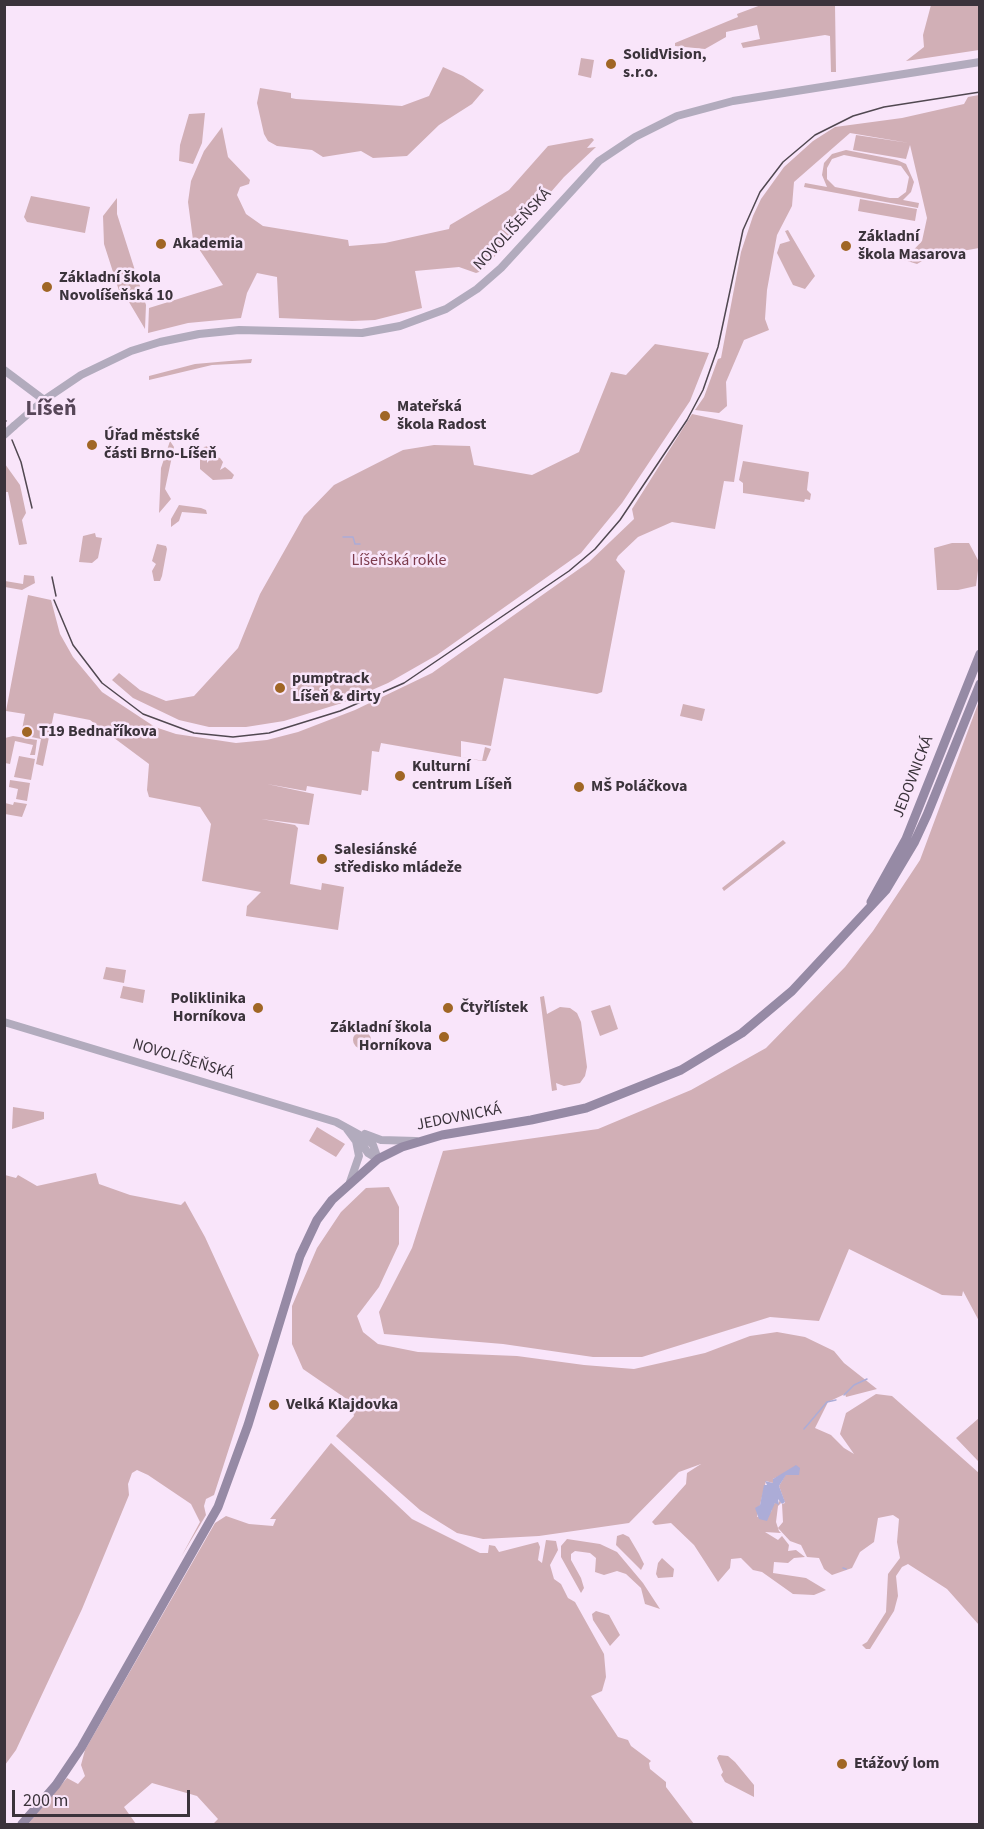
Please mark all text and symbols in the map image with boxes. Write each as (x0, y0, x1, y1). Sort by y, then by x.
place label: SolidVision, s.r.o. (623, 45, 707, 83)
marker: SolidVision, s.r.o. (604, 57, 618, 71)
street label: NOVOLÍŠEŇSKÁ (470, 185, 556, 275)
place label: Základní škola Masarova (858, 227, 966, 265)
place label: Akademia (173, 234, 243, 254)
marker: Akademia (154, 237, 168, 251)
marker: Základní škola Masarova (839, 239, 853, 253)
place label: Základní škola Novolíšeňská 10 (59, 268, 173, 306)
marker: Základní škola Novolíšeňská 10 (40, 280, 54, 294)
district label: Líšeň (25, 397, 77, 423)
place label: Mateřská škola Radost (397, 397, 486, 435)
marker: Mateřská škola Radost (378, 409, 392, 423)
place label: Úřad městské části Brno-Líšeň (104, 426, 217, 464)
marker: Úřad městské části Brno-Líšeň (85, 438, 99, 452)
park label: Líšeňská rokle (352, 551, 446, 571)
place label: pumptrack Líšeň & dirty (292, 669, 381, 707)
marker: pumptrack Líšeň & dirty (273, 681, 287, 695)
place label: T19 Bednaříkova (39, 722, 157, 742)
marker: T19 Bednaříkova (20, 725, 34, 739)
street label: JEDOVNICKÁ (890, 733, 938, 821)
place label: Kulturní centrum Líšeň (412, 757, 512, 795)
marker: Kulturní centrum Líšeň (393, 769, 407, 783)
place label: MŠ Poláčkova (591, 777, 687, 797)
marker: MŠ Poláčkova (572, 780, 586, 794)
place label: Salesiánské středisko mládeže (334, 840, 462, 878)
marker: Salesiánské středisko mládeže (315, 852, 329, 866)
place label: Poliklinika Horníkova (171, 989, 246, 1027)
place label: Čtyřlístek (460, 998, 528, 1018)
marker: Poliklinika Horníkova (251, 1001, 265, 1015)
marker: Čtyřlístek (441, 1001, 455, 1015)
place label: Základní škola Horníkova (330, 1018, 432, 1056)
marker: Základní škola Horníkova (437, 1030, 451, 1044)
street label: NOVOLÍŠEŇSKÁ (130, 1035, 236, 1085)
street label: JEDOVNICKÁ (415, 1100, 503, 1136)
place label: Velká Klajdovka (286, 1395, 398, 1415)
marker: Velká Klajdovka (267, 1398, 281, 1412)
place label: Etážový lom (854, 1754, 940, 1774)
marker: Etážový lom (835, 1757, 849, 1771)
scale bar (15, 1778, 194, 1816)
text: 200 m (23, 1788, 68, 1813)

